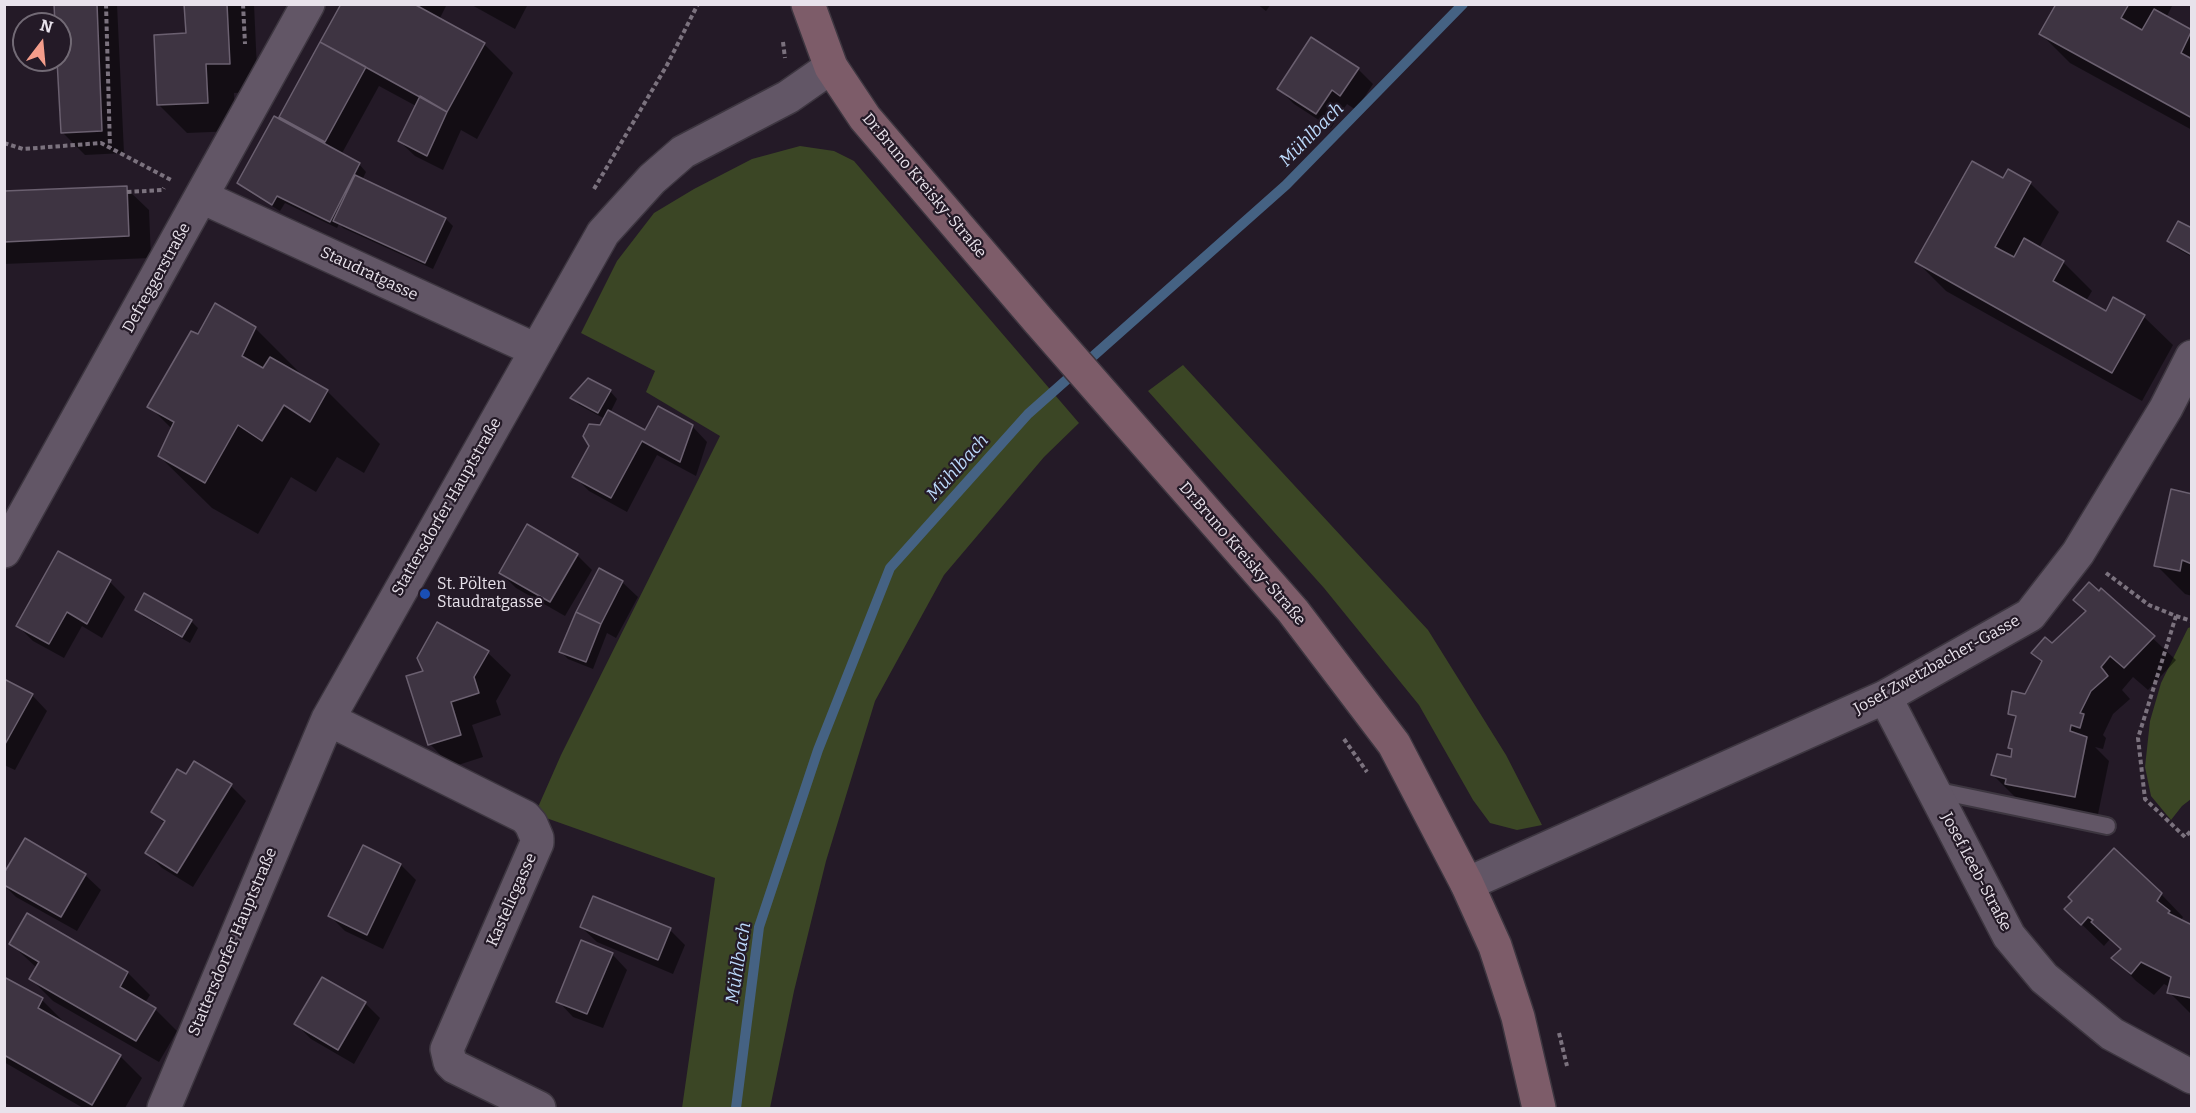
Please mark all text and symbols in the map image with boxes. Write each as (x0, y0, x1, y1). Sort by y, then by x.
north arrow (12, 12, 72, 72)
text: N (38, 15, 55, 37)
water label: Mühlbach (1275, 98, 1349, 172)
street label: Dr.Bruno Kreisky-Straße (858, 110, 990, 262)
street label: Defreggerstraße (119, 220, 195, 336)
street label: Staudratgasse (317, 243, 421, 305)
street label: Stattersdorfer Hauptstraße (388, 415, 506, 599)
water label: Mühlbach (923, 430, 993, 506)
street label: Dr.Bruno Kreisky-Straße (1175, 479, 1309, 629)
place label: St. Pölten Staudratgasse (437, 575, 543, 613)
marker: St. Pölten Staudratgasse (418, 587, 432, 601)
street label: Josef Zwetzbacher-Gasse (1851, 611, 2023, 719)
street label: Josef Leeb-Straße (1937, 809, 2015, 935)
street label: Stattersdorfer Hauptstraße (185, 845, 281, 1039)
street label: Kastelicgasse (483, 850, 541, 950)
water label: Mühlbach (722, 921, 756, 1005)

